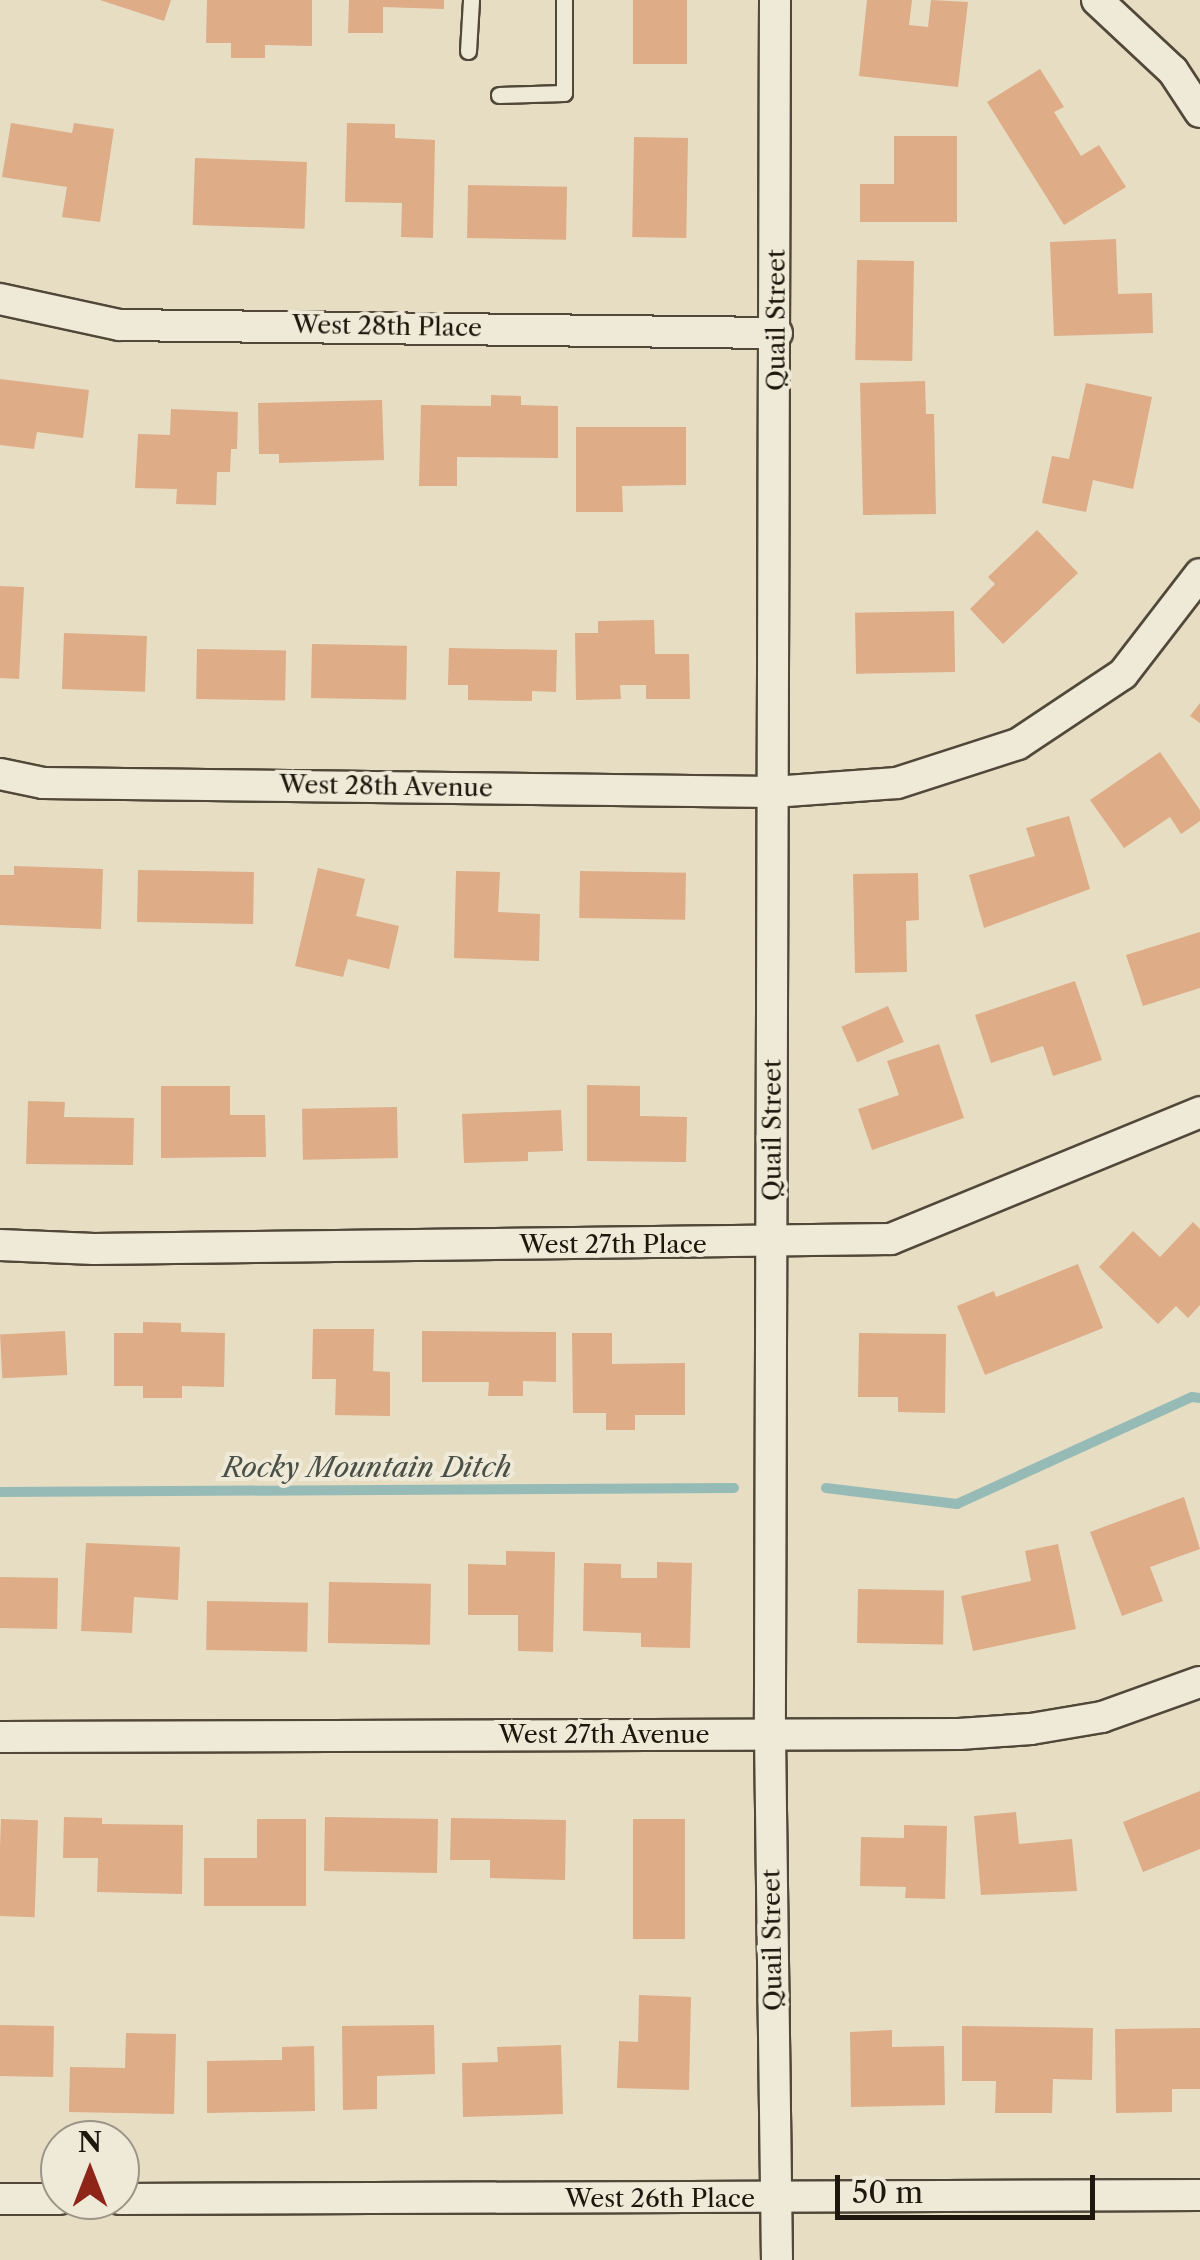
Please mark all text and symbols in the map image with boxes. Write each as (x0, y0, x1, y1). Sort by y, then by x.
street label: Quail Street (762, 249, 792, 391)
street label: West 28th Place (292, 310, 482, 344)
street label: West 28th Avenue (278, 770, 494, 804)
street label: Quail Street (758, 1059, 788, 1201)
street label: West 27th Place (519, 1230, 707, 1260)
water label: Rocky Mountain Ditch (223, 1450, 511, 1484)
street label: West 27th Avenue (498, 1720, 710, 1750)
street label: Quail Street (757, 1869, 789, 2011)
north arrow (40, 2120, 140, 2220)
text: N (78, 2125, 102, 2159)
scale bar (840, 2155, 1100, 2217)
text: 50 m (852, 2174, 923, 2211)
street label: West 26th Place (565, 2184, 755, 2214)

